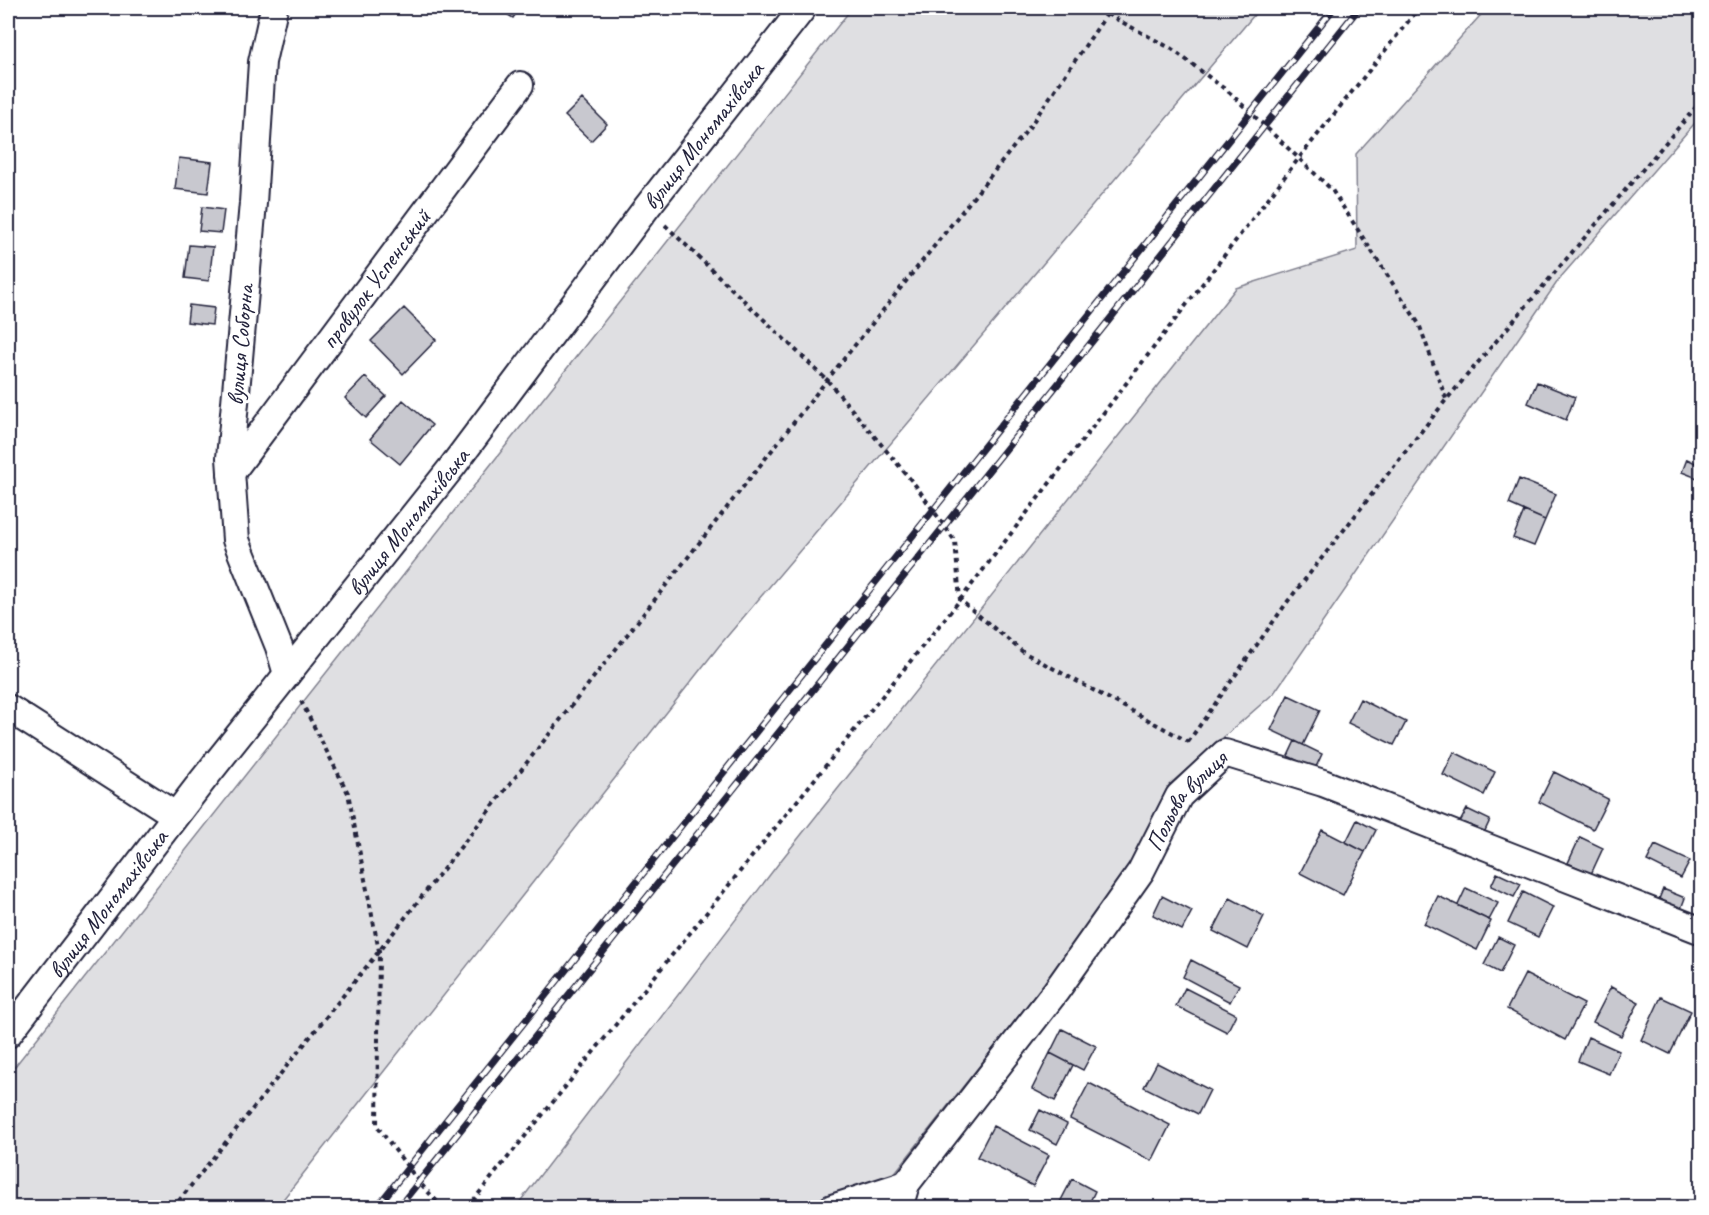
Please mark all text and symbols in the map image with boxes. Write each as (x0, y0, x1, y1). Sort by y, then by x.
street label: вулиця Мономахівська (636, 54, 771, 216)
street label: провулок Успенський (314, 202, 438, 355)
street label: вулиця Соборна (220, 281, 260, 407)
street label: вулиця Мономахівська (341, 441, 477, 602)
street label: Польова вулиця (1139, 743, 1235, 856)
street label: вулиця Мономахівська (41, 822, 175, 984)

